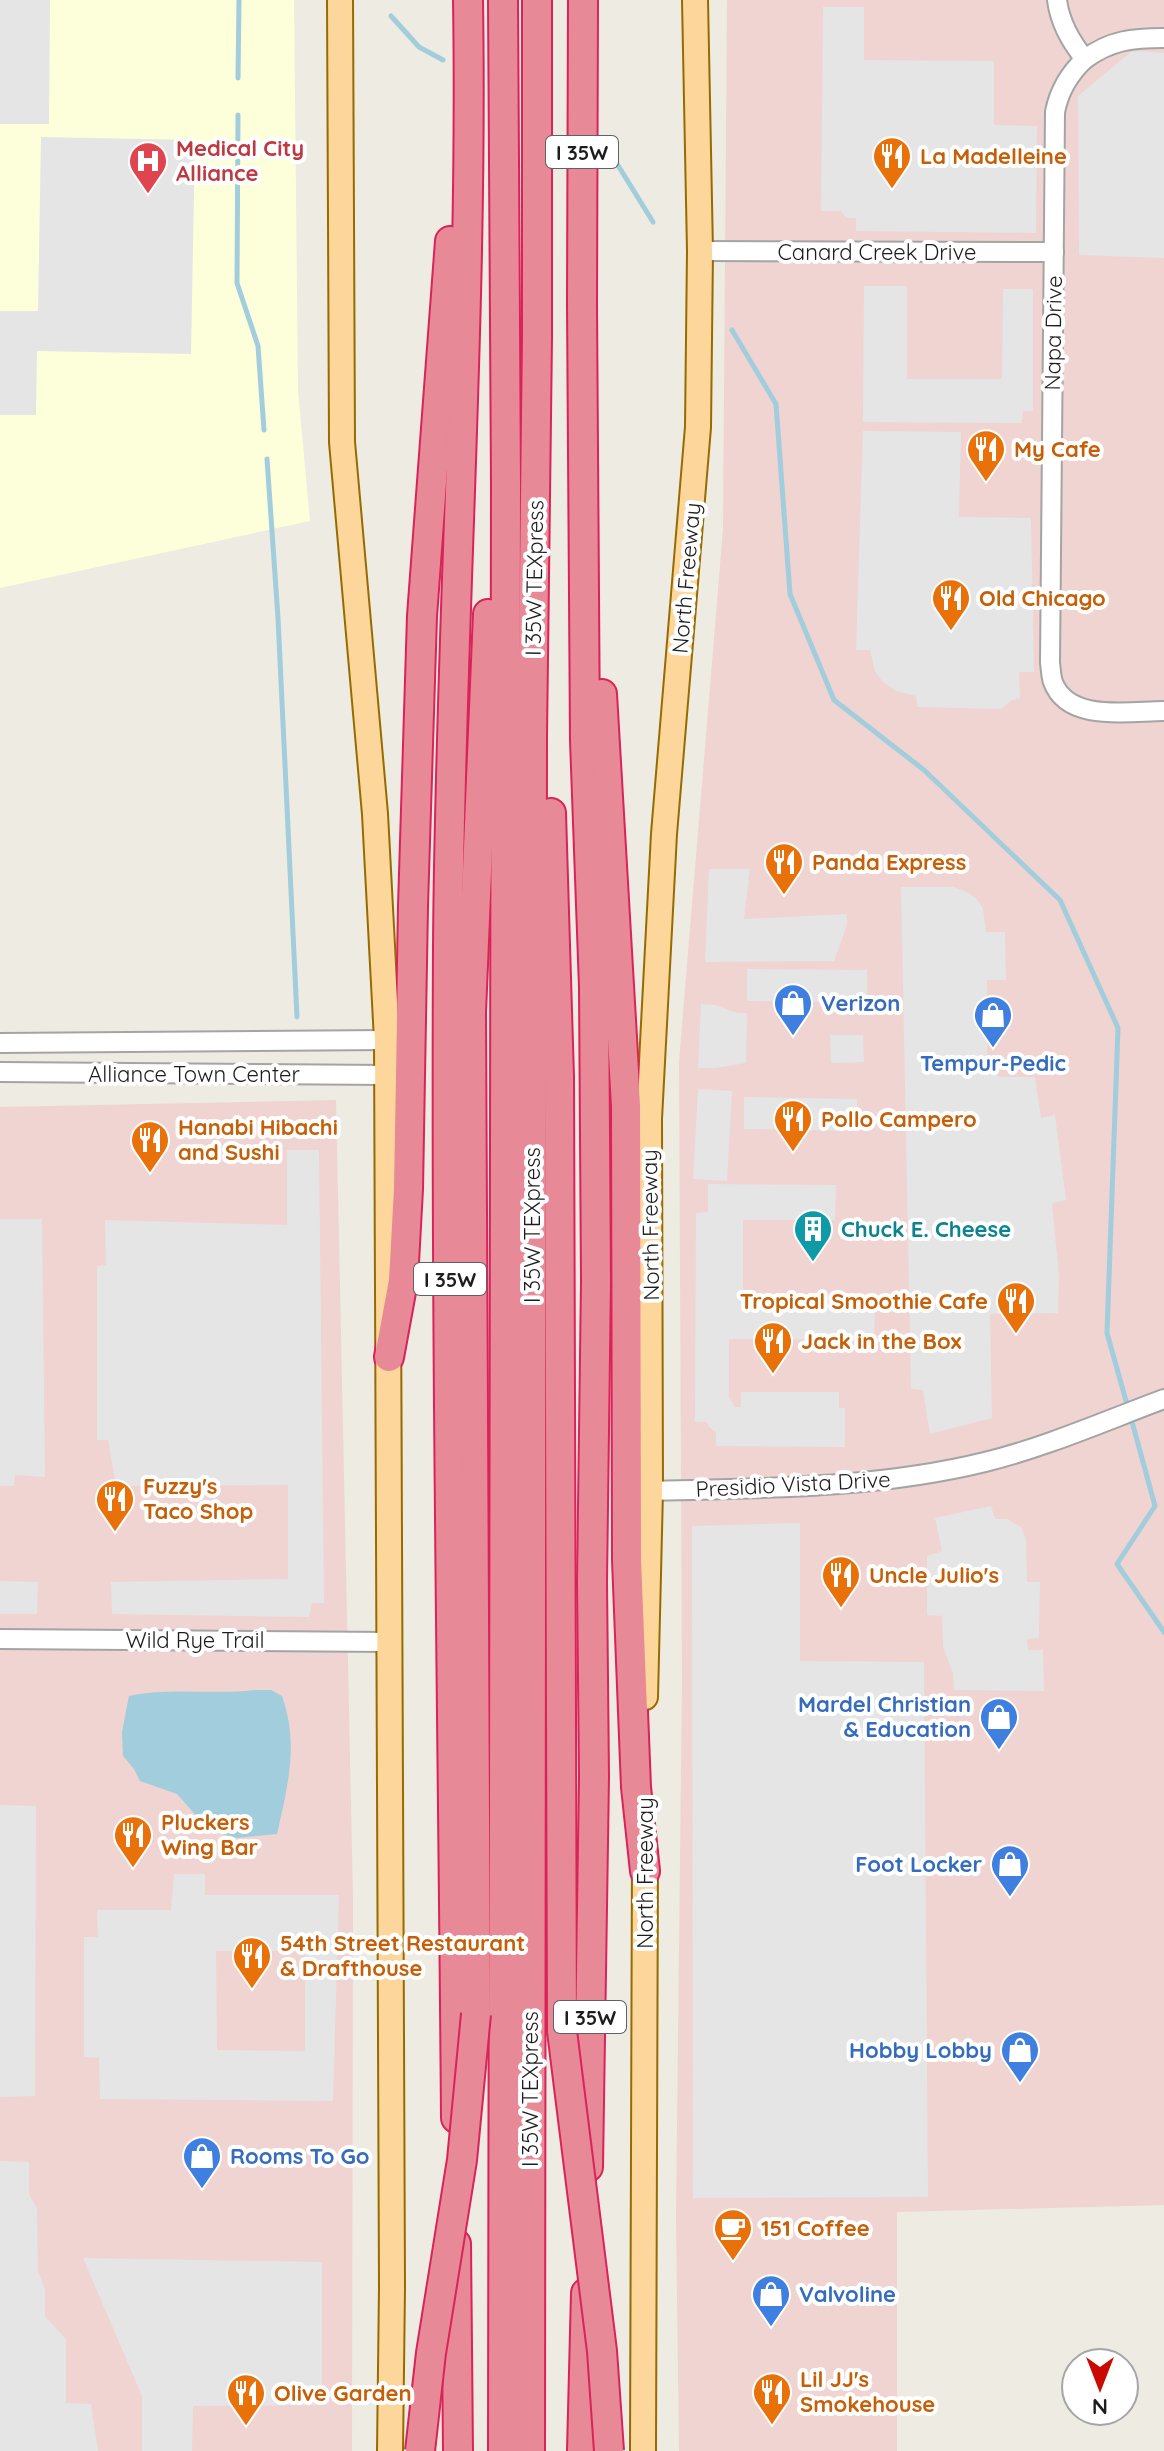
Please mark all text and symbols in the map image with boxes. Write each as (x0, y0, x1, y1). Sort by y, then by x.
place label: Medical City Alliance (176, 134, 304, 187)
restaurant icon: La Madelleine (871, 135, 913, 190)
road number: I 35W (546, 136, 618, 168)
hospital icon: Medical City Alliance (127, 140, 169, 195)
place label: La Madelleine (920, 142, 1067, 170)
street label: Canard Creek Drive (777, 238, 977, 266)
street label: Napa Drive (1038, 275, 1068, 391)
restaurant icon: My Cafe (965, 428, 1007, 483)
place label: My Cafe (1014, 435, 1101, 463)
street label: I 35W TEXpress (519, 500, 549, 656)
street label: North Freeway (665, 501, 707, 655)
restaurant icon: Old Chicago (930, 577, 972, 632)
place label: Old Chicago (979, 584, 1106, 612)
restaurant icon: Panda Express (763, 841, 805, 896)
place label: Panda Express (812, 848, 966, 876)
shop icon: Verizon (772, 982, 814, 1037)
place label: Verizon (821, 989, 900, 1017)
shop icon: Tempur-Pedic (972, 994, 1014, 1049)
place label: Tempur-Pedic (920, 1049, 1066, 1077)
street label: Alliance Town Center (88, 1060, 300, 1088)
restaurant icon: Pollo Campero (772, 1098, 814, 1153)
place label: Pollo Campero (821, 1105, 977, 1133)
place label: Hanabi Hibachi and Sushi (178, 1113, 338, 1166)
restaurant icon: Hanabi Hibachi and Sushi (129, 1119, 171, 1174)
street label: I 35W TEXpress (518, 1147, 546, 1303)
street label: North Freeway (635, 1149, 665, 1301)
building icon: Chuck E. Cheese (792, 1208, 834, 1263)
place label: Chuck E. Cheese (841, 1215, 1011, 1243)
road number: I 35W (414, 1263, 486, 1295)
restaurant icon: Tropical Smoothie Cafe (995, 1280, 1037, 1335)
place label: Tropical Smoothie Cafe (740, 1287, 988, 1315)
restaurant icon: Jack in the Box (752, 1320, 794, 1375)
place label: Jack in the Box (801, 1327, 962, 1355)
street label: Presidio Vista Drive (695, 1465, 891, 1503)
place label: Fuzzy's Taco Shop (143, 1472, 253, 1525)
restaurant icon: Fuzzy's Taco Shop (94, 1478, 136, 1533)
restaurant icon: Uncle Julio's (820, 1554, 862, 1609)
place label: Uncle Julio's (869, 1561, 999, 1589)
street label: Wild Rye Trail (126, 1626, 264, 1654)
place label: Mardel Christian & Education (798, 1690, 971, 1743)
shop icon: Mardel Christian & Education (978, 1696, 1020, 1751)
street label: North Freeway (631, 1797, 659, 1949)
place label: Pluckers Wing Bar (161, 1808, 258, 1861)
restaurant icon: Pluckers Wing Bar (112, 1814, 154, 1869)
shop icon: Foot Locker (989, 1843, 1031, 1898)
place label: Foot Locker (855, 1850, 982, 1878)
place label: 54th Street Restaurant & Drafthouse (280, 1929, 525, 1982)
restaurant icon: 54th Street Restaurant & Drafthouse (231, 1935, 273, 1990)
road number: I 35W (554, 2001, 626, 2033)
street label: I 35W TEXpress (516, 2011, 544, 2167)
shop icon: Hobby Lobby (999, 2029, 1041, 2084)
place label: Hobby Lobby (849, 2036, 992, 2064)
shop icon: Rooms To Go (181, 2135, 223, 2190)
place label: Rooms To Go (230, 2142, 370, 2170)
cafe icon: 151 Coffee (712, 2207, 754, 2262)
place label: 151 Coffee (761, 2214, 870, 2242)
shop icon: Valvoline (750, 2273, 792, 2328)
place label: Valvoline (799, 2280, 896, 2308)
north arrow (1060, 2347, 1140, 2427)
place label: Lil JJ's Smokehouse (800, 2365, 935, 2418)
restaurant icon: Lil JJ's Smokehouse (751, 2371, 793, 2426)
restaurant icon: Olive Garden (225, 2372, 267, 2427)
place label: Olive Garden (274, 2379, 412, 2407)
text: N (1092, 2393, 1108, 2421)

